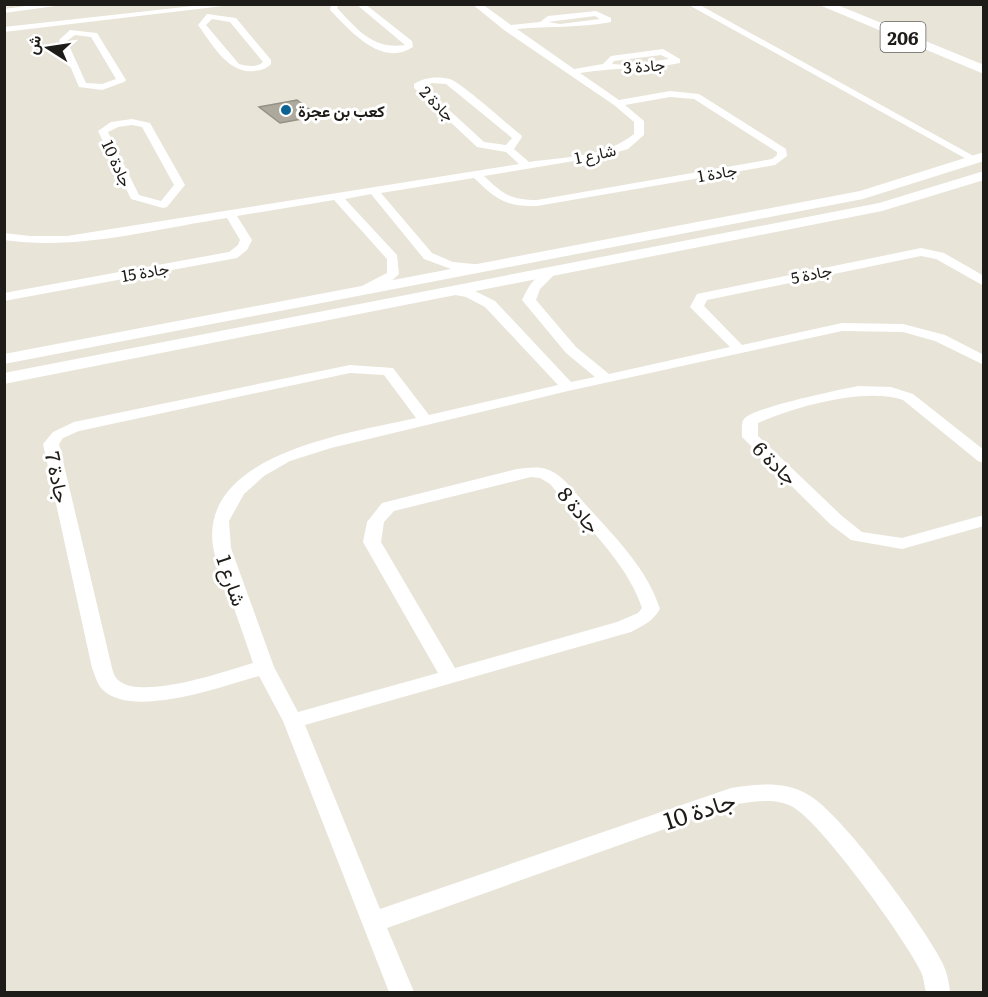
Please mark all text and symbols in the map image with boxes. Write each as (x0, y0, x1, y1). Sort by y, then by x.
north arrow (18, 18, 78, 78)
road number: 206 (880, 22, 926, 52)
text: ش (19, 33, 46, 57)
street label: جادة 3 (622, 51, 666, 79)
street label: جادة 2 (415, 80, 461, 126)
place label: كعب بن عجرة (298, 98, 385, 122)
marker: كعب بن عجرة (279, 103, 293, 117)
street label: جادة 10 (97, 136, 139, 191)
street label: شارع 1 (572, 137, 618, 170)
street label: جادة 1 (695, 157, 739, 187)
street label: جادة 15 (119, 255, 171, 287)
street label: جادة 5 (788, 257, 834, 289)
street label: جادة 6 (747, 433, 805, 491)
street label: جادة 7 (39, 449, 79, 505)
street label: جادة 8 (552, 479, 608, 539)
street label: شارع 1 (209, 550, 256, 610)
street label: جادة 10 (659, 781, 739, 837)

